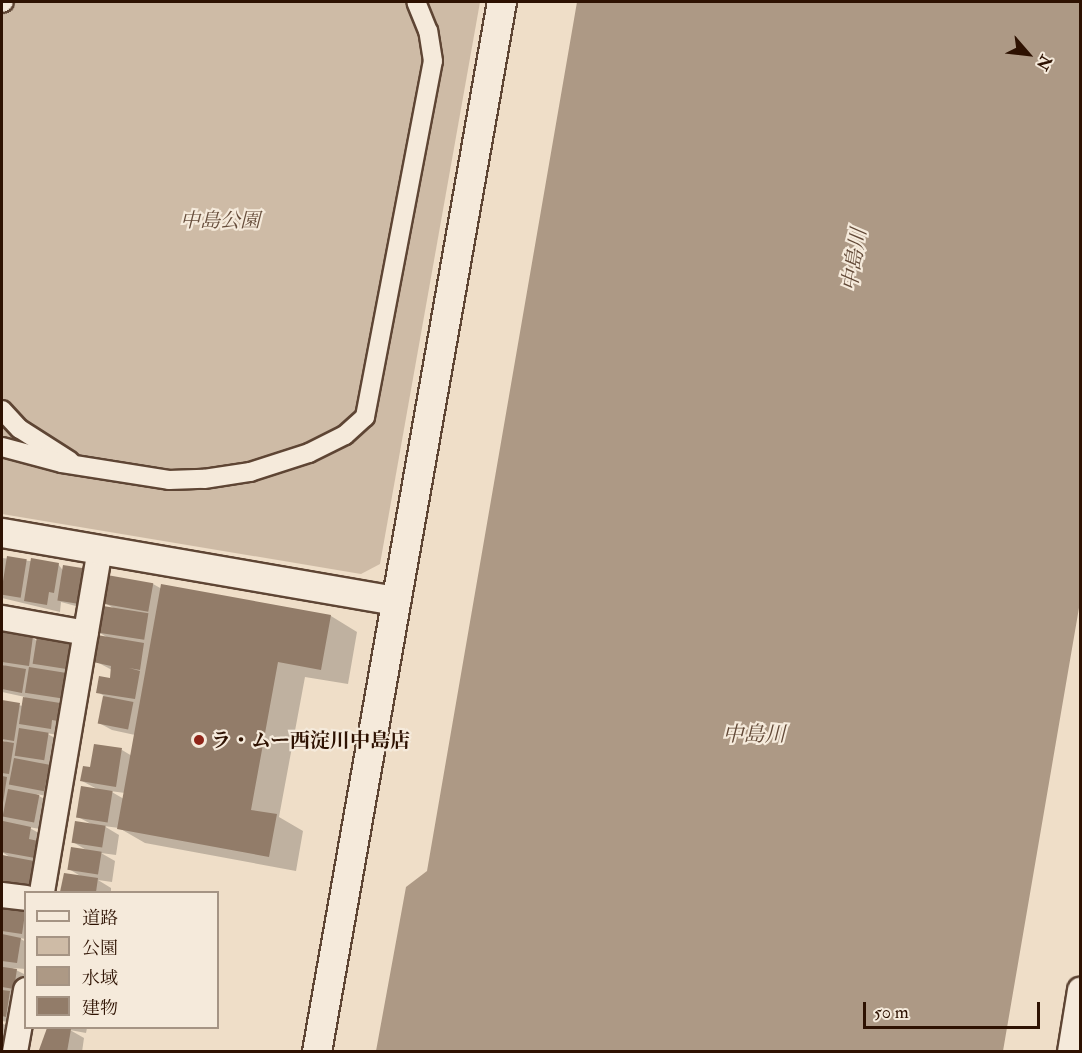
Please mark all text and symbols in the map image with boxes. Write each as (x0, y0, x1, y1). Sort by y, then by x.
north arrow (998, 24, 1058, 84)
text: N (1032, 51, 1056, 73)
park label: 中島公園 (180, 208, 260, 232)
water label: 中島川 (838, 227, 872, 293)
water label: 中島川 (723, 722, 785, 748)
place label: ラ・ムー西淀川中島店 (211, 728, 410, 752)
marker: ラ・ムー西淀川中島店 (192, 733, 206, 747)
legend (24, 891, 219, 1029)
text: 道路 (82, 907, 118, 930)
text: 公園 (82, 937, 118, 960)
text: 水域 (82, 967, 118, 990)
scale bar (866, 990, 1043, 1028)
text: 建物 (82, 997, 118, 1020)
text: 50 m (874, 1001, 909, 1024)

